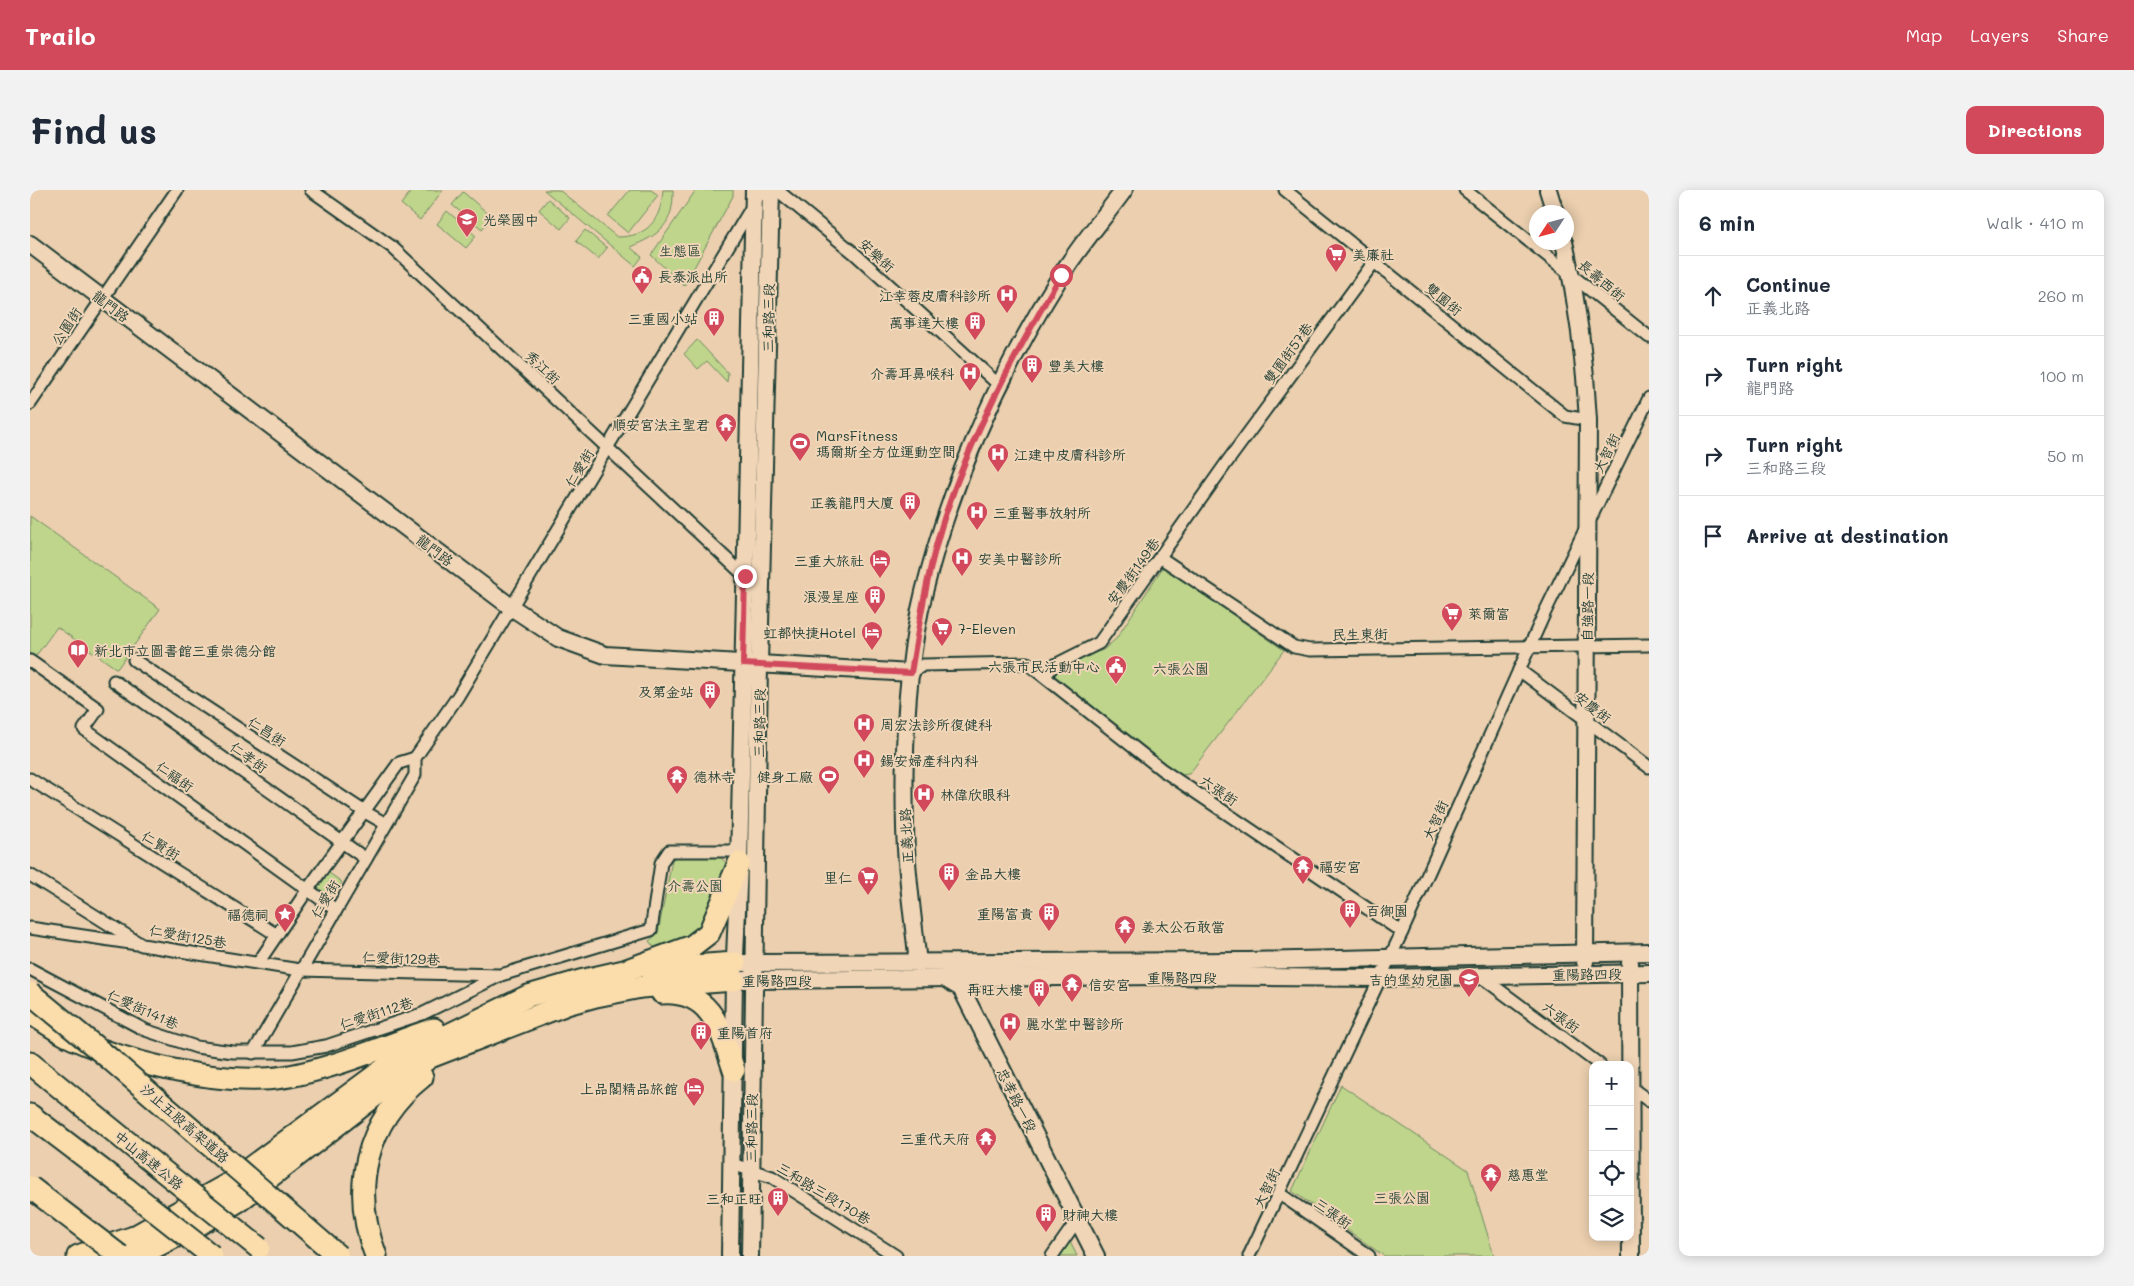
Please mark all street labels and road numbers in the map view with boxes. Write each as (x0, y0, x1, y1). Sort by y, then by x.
street label: 安樂街 (855, 234, 899, 276)
street label: 長壽西街 (1574, 255, 1630, 305)
street label: 雙園街 (1422, 278, 1466, 320)
street label: 三和路三段 (758, 283, 778, 353)
street label: 龍門路 (89, 286, 133, 326)
street label: 公園街 (46, 303, 86, 349)
street label: 雙園街57巷 (1259, 318, 1317, 388)
street label: 秀江街 (521, 346, 565, 388)
street label: 大智街 (1588, 430, 1624, 476)
street label: 仁愛街 (560, 445, 598, 491)
street label: 龍門路 (413, 530, 457, 570)
street label: 安慶街149巷 (1102, 533, 1164, 608)
street label: 自強路一段 (1577, 572, 1597, 642)
street label: 民生東街 (1332, 624, 1388, 644)
street label: 安慶街 (1571, 687, 1615, 727)
street label: 三和路三段 (749, 688, 769, 758)
street label: 仁昌街 (244, 712, 290, 750)
street label: 仁孝街 (226, 737, 272, 777)
street label: 仁福街 (152, 756, 198, 796)
street label: 六張街 (1196, 770, 1242, 810)
street label: 大智街 (1418, 797, 1452, 843)
street label: 正義北路 (895, 808, 917, 864)
street label: 仁賢街 (138, 826, 184, 864)
street label: 仁愛街 (306, 876, 344, 922)
street label: 仁愛街125巷 (148, 920, 229, 952)
street label: 仁愛街129巷 (362, 947, 441, 969)
street label: 重陽路四段 (1552, 964, 1622, 984)
street label: 重陽路四段 (1147, 968, 1217, 987)
street label: 重陽路四段 (742, 971, 812, 990)
street label: 仁愛街141巷 (104, 985, 183, 1034)
street label: 仁愛街112巷 (337, 992, 416, 1034)
street label: 六張街 (1538, 997, 1584, 1037)
street label: 忠孝路一段 (993, 1065, 1041, 1135)
street label: 汐止五股高架道路 (137, 1079, 233, 1167)
street label: 三和路三段 (741, 1093, 761, 1163)
street label: 中山高速公路 (110, 1126, 188, 1194)
street label: 三和路三段170巷 (773, 1157, 875, 1229)
street label: 大智街 (1248, 1165, 1284, 1211)
street label: 三張街 (1310, 1193, 1356, 1233)

